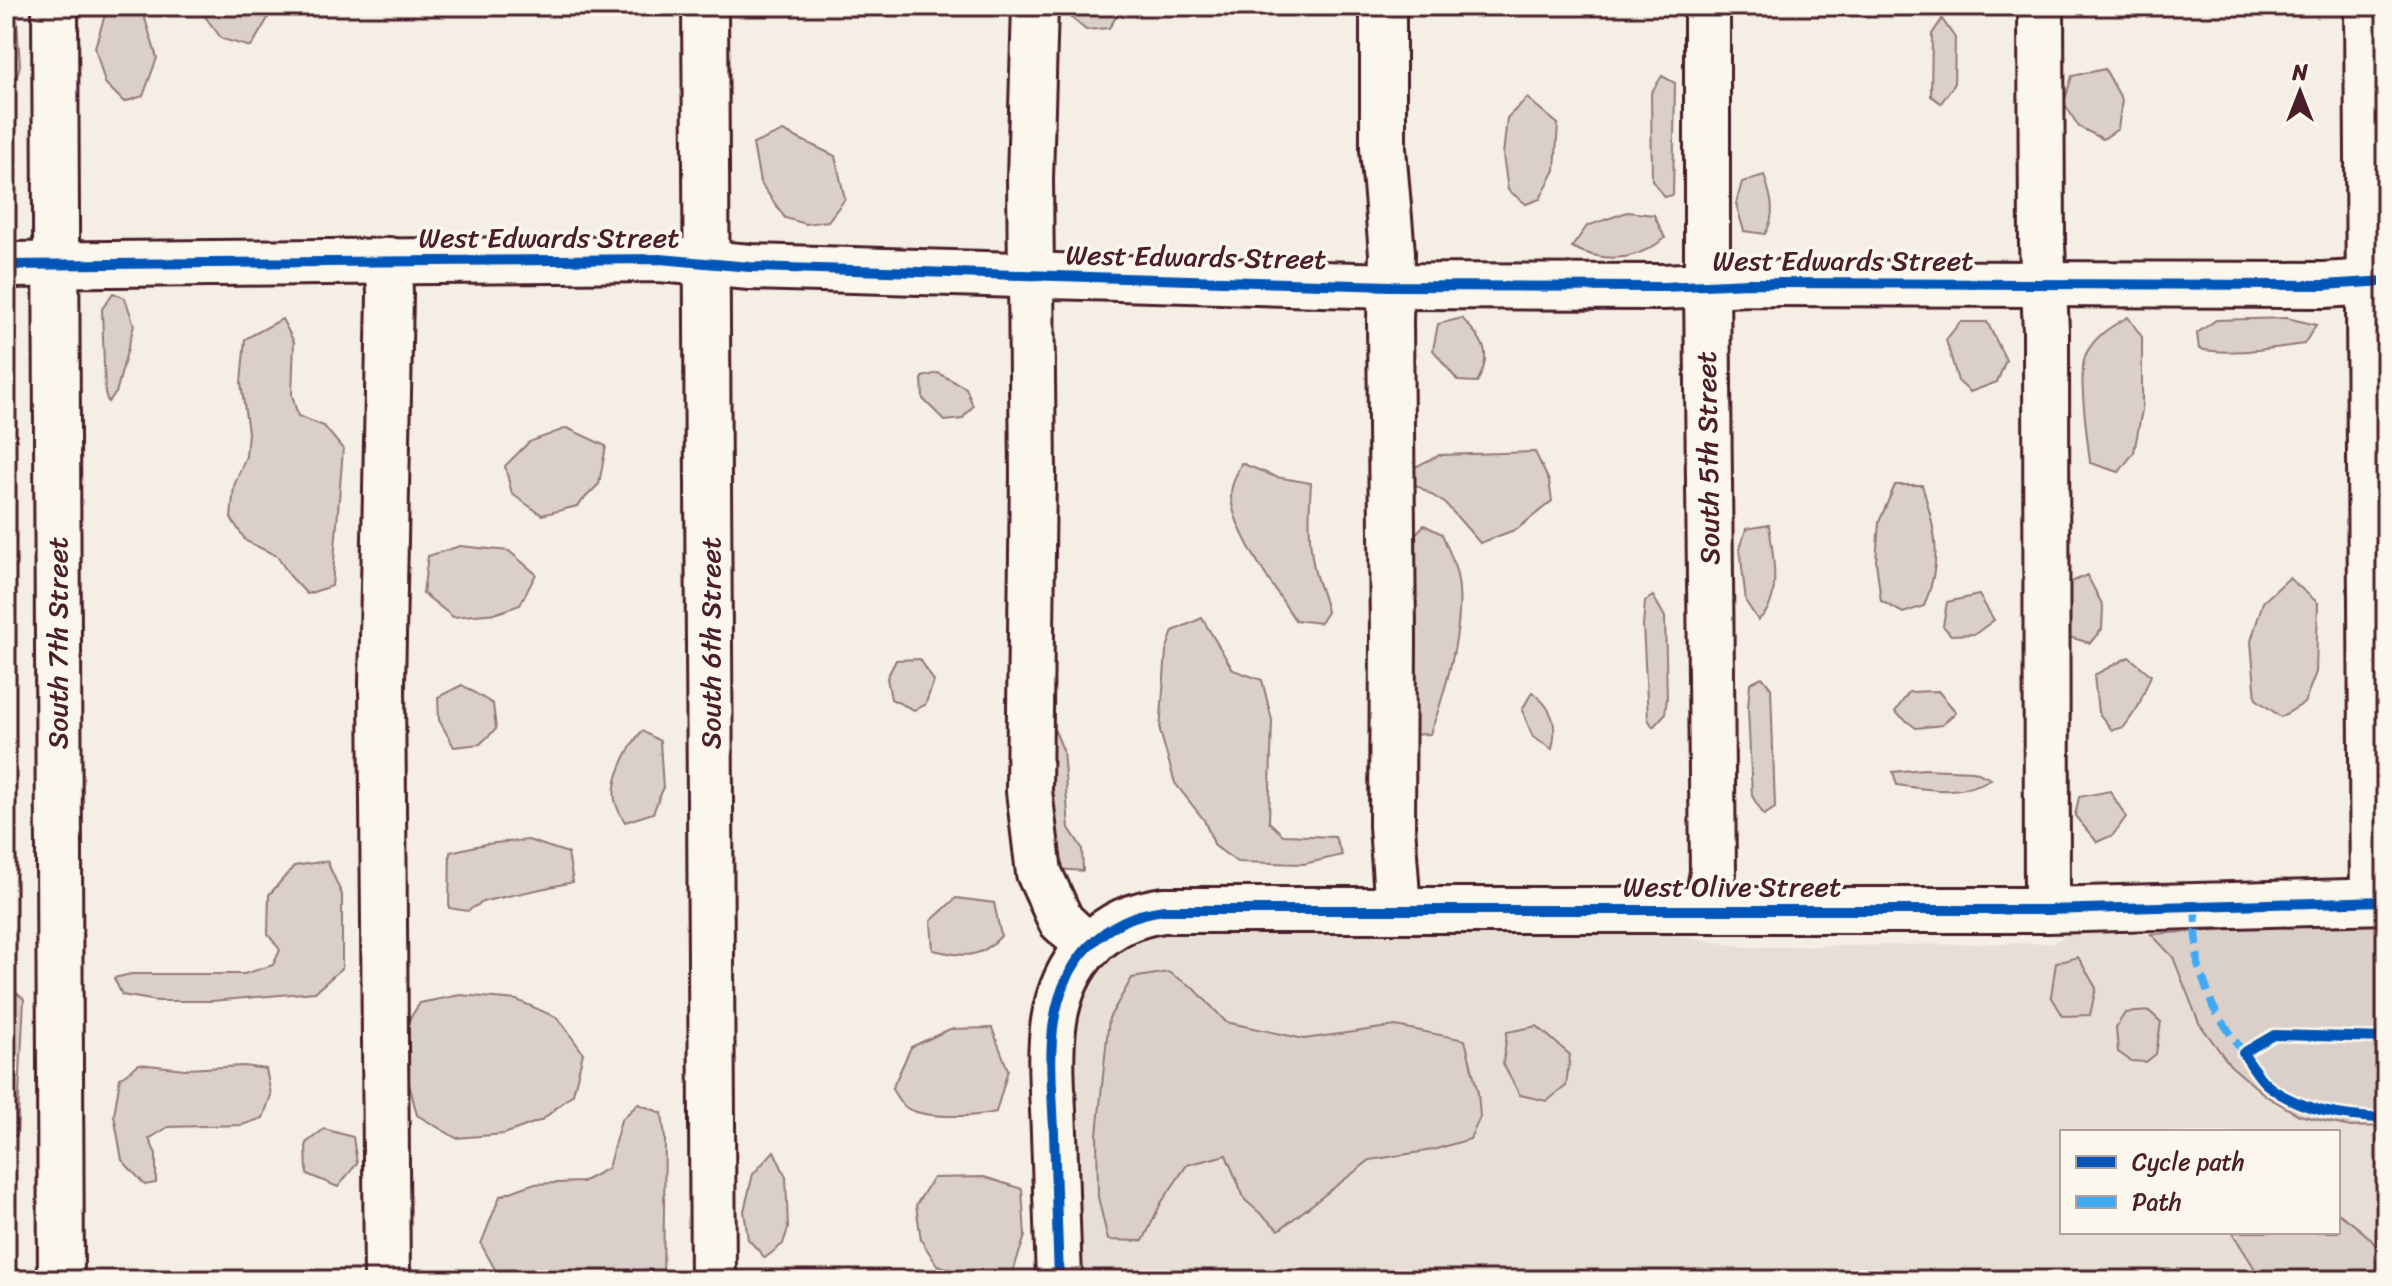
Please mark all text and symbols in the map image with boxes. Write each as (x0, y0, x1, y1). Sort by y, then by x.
north arrow (2260, 52, 2340, 132)
text: N (2291, 53, 2308, 92)
street label: West Edwards Street (419, 213, 679, 262)
street label: West Edwards Street (1065, 230, 1327, 284)
street label: West Edwards Street (1713, 236, 1973, 285)
street label: South 5th Street (1682, 351, 1734, 565)
street label: South 7th Street (33, 537, 82, 749)
street label: South 6th Street (686, 537, 735, 749)
street label: West Olive Street (1623, 862, 1841, 911)
legend (2060, 1130, 2340, 1234)
text: Cycle path (2132, 1141, 2245, 1183)
text: Path (2132, 1181, 2182, 1223)

